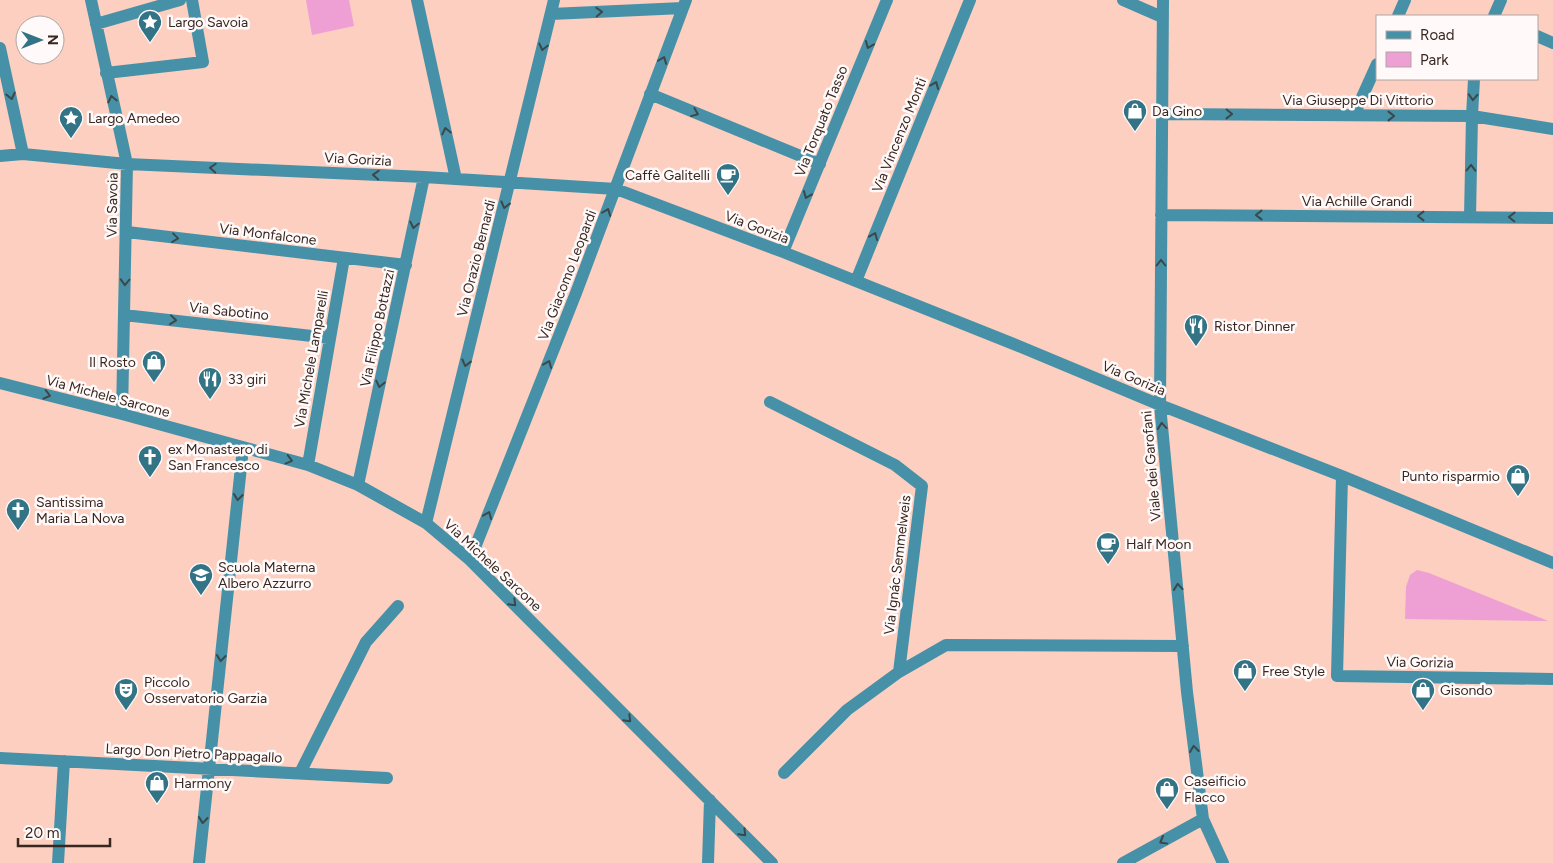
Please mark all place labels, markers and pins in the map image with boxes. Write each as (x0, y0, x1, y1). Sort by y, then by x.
place icon: Largo Savoia (137, 9, 163, 43)
place label: Largo Savoia (168, 14, 248, 31)
shop icon: Da Gino (1122, 98, 1148, 132)
place label: Da Gino (1152, 103, 1202, 120)
place icon: Largo Amedeo (58, 105, 84, 139)
place label: Largo Amedeo (88, 110, 180, 127)
cafe icon: Caffè Galitelli (715, 162, 741, 196)
place label: Caffè Galitelli (625, 167, 710, 184)
restaurant icon: Ristor Dinner (1183, 313, 1209, 347)
place label: Ristor Dinner (1214, 318, 1295, 335)
shop icon: Il Rosto (141, 349, 167, 383)
place label: Il Rosto (89, 354, 136, 371)
restaurant icon: 33 giri (197, 366, 223, 400)
place label: 33 giri (228, 371, 266, 388)
place label: ex Monastero di San Francesco (168, 441, 268, 474)
church icon: ex Monastero di San Francesco (137, 444, 163, 478)
shop icon: Punto risparmio (1505, 463, 1531, 497)
place label: Punto risparmio (1402, 468, 1500, 485)
place label: Santissima Maria La Nova (36, 494, 124, 527)
church icon: Santissima Maria La Nova (5, 497, 31, 531)
cafe icon: Half Moon (1095, 531, 1121, 565)
place label: Half Moon (1126, 536, 1191, 553)
place label: Scuola Materna Albero Azzurro (218, 559, 315, 592)
school or university icon: Scuola Materna Albero Azzurro (188, 562, 214, 596)
shop icon: Free Style (1232, 658, 1258, 692)
place label: Free Style (1262, 663, 1325, 680)
place label: Piccolo Osservatorio Garzia (144, 674, 267, 707)
theatre icon: Piccolo Osservatorio Garzia (113, 677, 139, 711)
shop icon: Gisondo (1410, 677, 1436, 711)
place label: Gisondo (1440, 682, 1493, 699)
shop icon: Harmony (144, 770, 170, 804)
place label: Caseificio Flacco (1184, 773, 1246, 806)
place label: Harmony (174, 775, 232, 792)
shop icon: Caseificio Flacco (1154, 776, 1180, 810)

